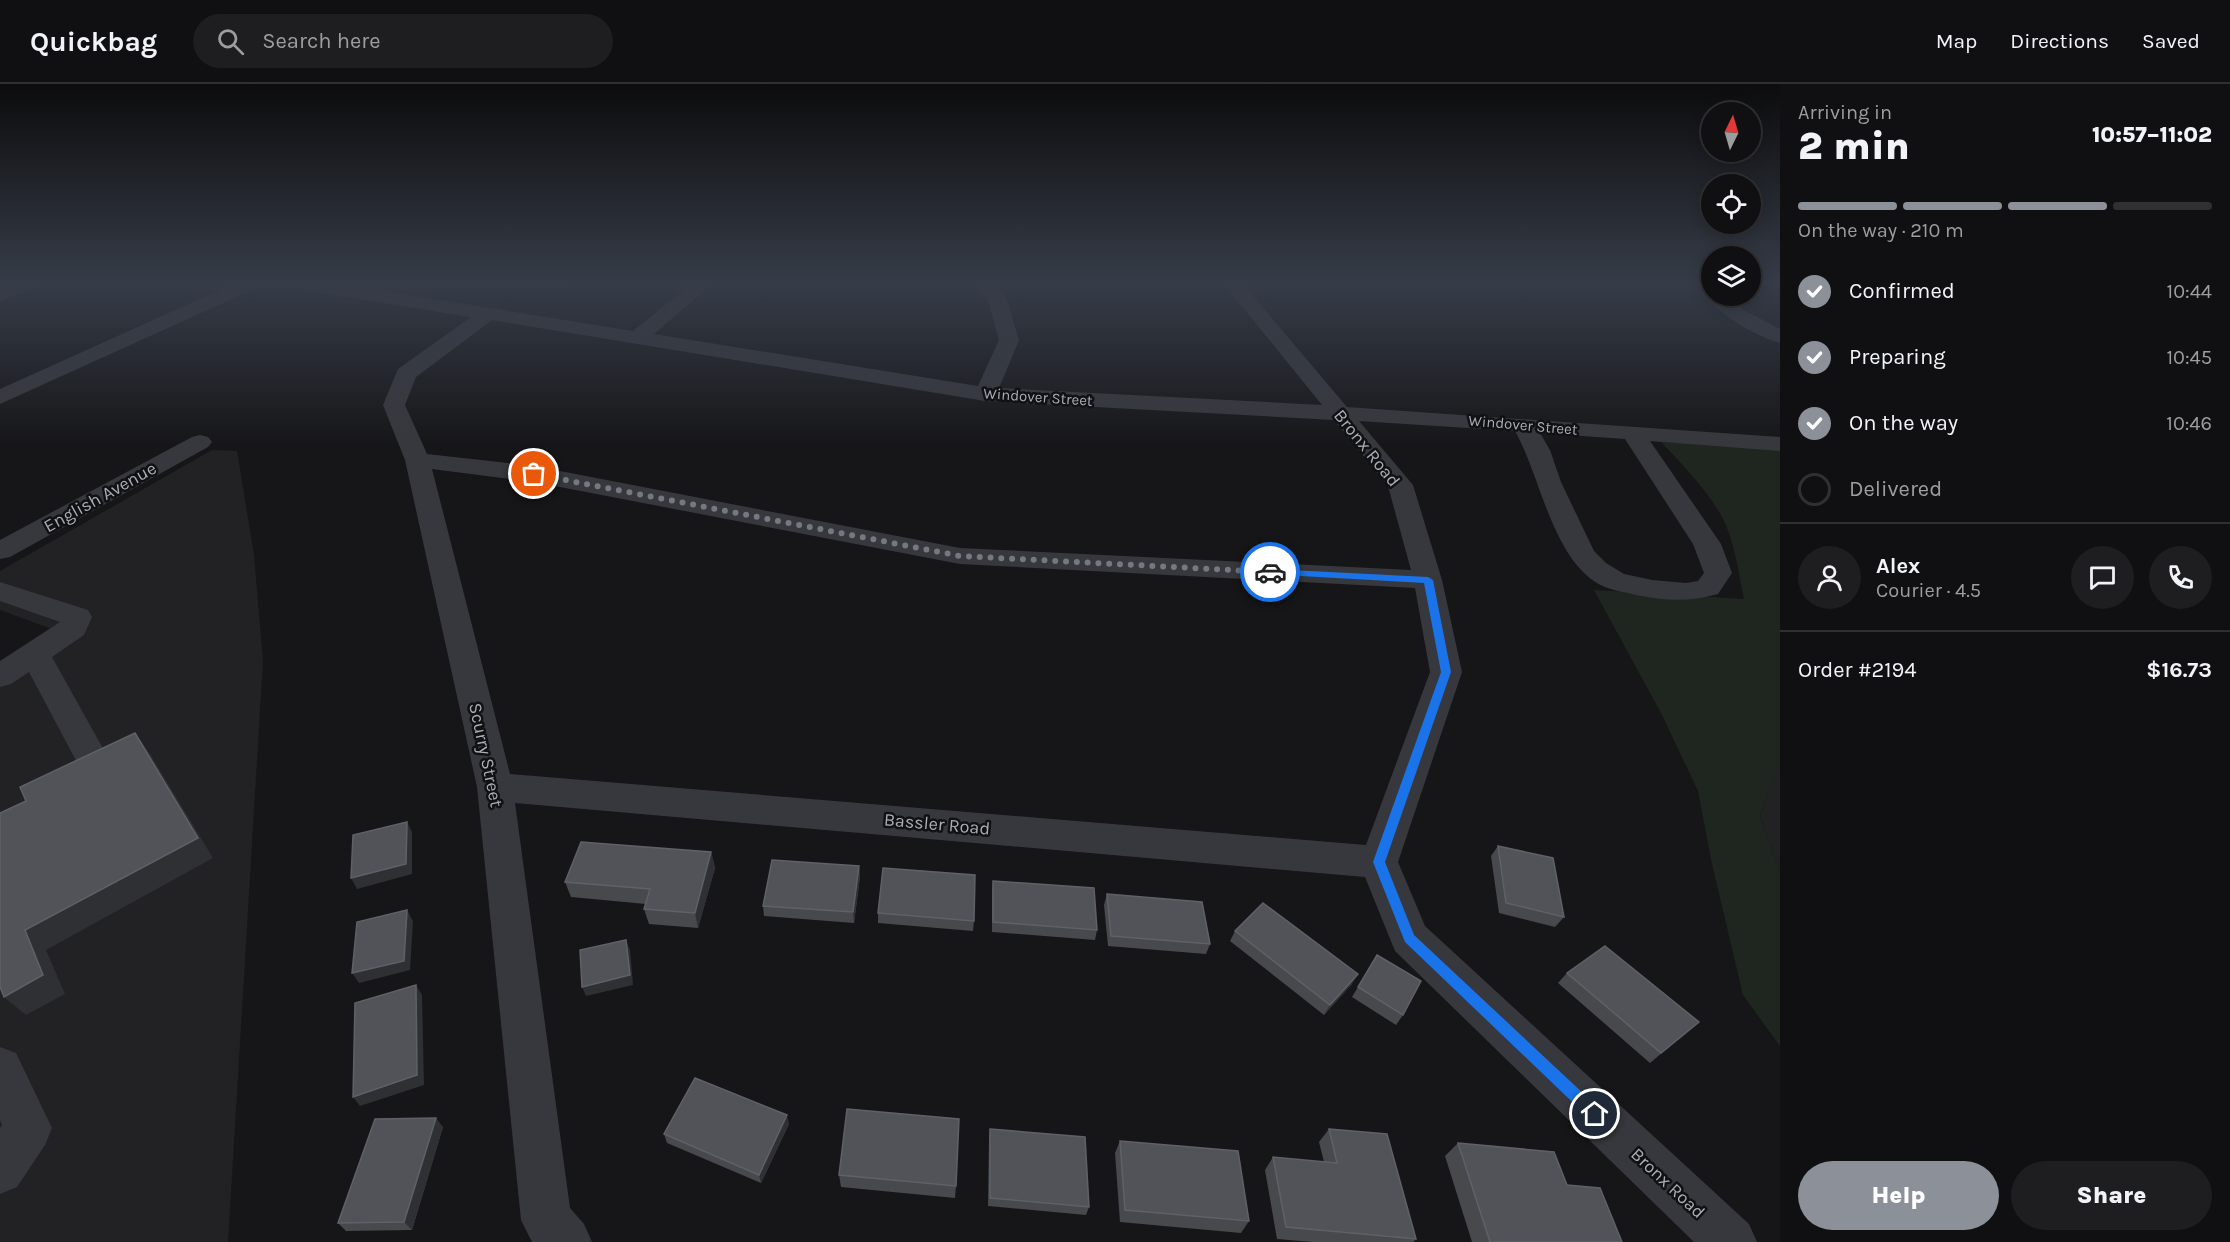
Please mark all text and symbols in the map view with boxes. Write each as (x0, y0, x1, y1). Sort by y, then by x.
search box (193, 14, 613, 68)
text: Quickbag (30, 25, 157, 58)
icon: search (214, 25, 247, 58)
text: Search here (262, 28, 381, 54)
text: Map (1936, 29, 1977, 53)
text: Directions (2010, 29, 2109, 53)
text: Saved (2142, 29, 2200, 53)
text: Arriving in (1798, 101, 1892, 124)
north arrow (1701, 102, 1761, 162)
map controls (1701, 102, 1761, 306)
text: 10:57–11:02 (2092, 122, 2212, 148)
text: 2 min (1798, 123, 1910, 169)
button: locate (1701, 174, 1761, 234)
text: On the way · 210 m (1798, 219, 1964, 242)
button: layers (1701, 246, 1761, 306)
icon: check (1798, 275, 1831, 308)
text: Confirmed (1849, 278, 1955, 304)
text: 10:44 (2167, 280, 2212, 303)
icon: check (1798, 341, 1831, 374)
text: Preparing (1849, 344, 1946, 370)
text: 10:45 (2166, 346, 2212, 369)
street label: Windover Street (983, 384, 1094, 410)
street label: Bronx Road (1329, 405, 1405, 491)
icon: check (1798, 407, 1831, 440)
text: On the way (1849, 410, 1958, 436)
street label: Windover Street (1468, 411, 1579, 439)
text: 10:46 (2166, 412, 2212, 435)
pin (508, 448, 559, 499)
street label: English Avenue (40, 457, 160, 537)
icon: bag (517, 457, 550, 490)
text: Delivered (1849, 476, 1942, 502)
courier (1240, 542, 1300, 602)
button: person (1798, 546, 1861, 609)
button: chat (2071, 546, 2134, 609)
button: phone (2149, 546, 2212, 609)
text: Alex (1876, 553, 1920, 579)
icon: car (1254, 556, 1287, 589)
text: Courier · 4.5 (1876, 579, 1981, 602)
text: Order #2194 (1798, 657, 1917, 683)
text: $16.73 (2146, 657, 2212, 683)
street label: Scurry Street (464, 701, 508, 809)
street label: Bassler Road (883, 808, 991, 840)
pin (1569, 1088, 1620, 1139)
icon: home (1578, 1097, 1611, 1130)
street label: Bronx Road (1626, 1143, 1710, 1223)
button: Help (1798, 1161, 1999, 1230)
button: Share (2011, 1161, 2212, 1230)

